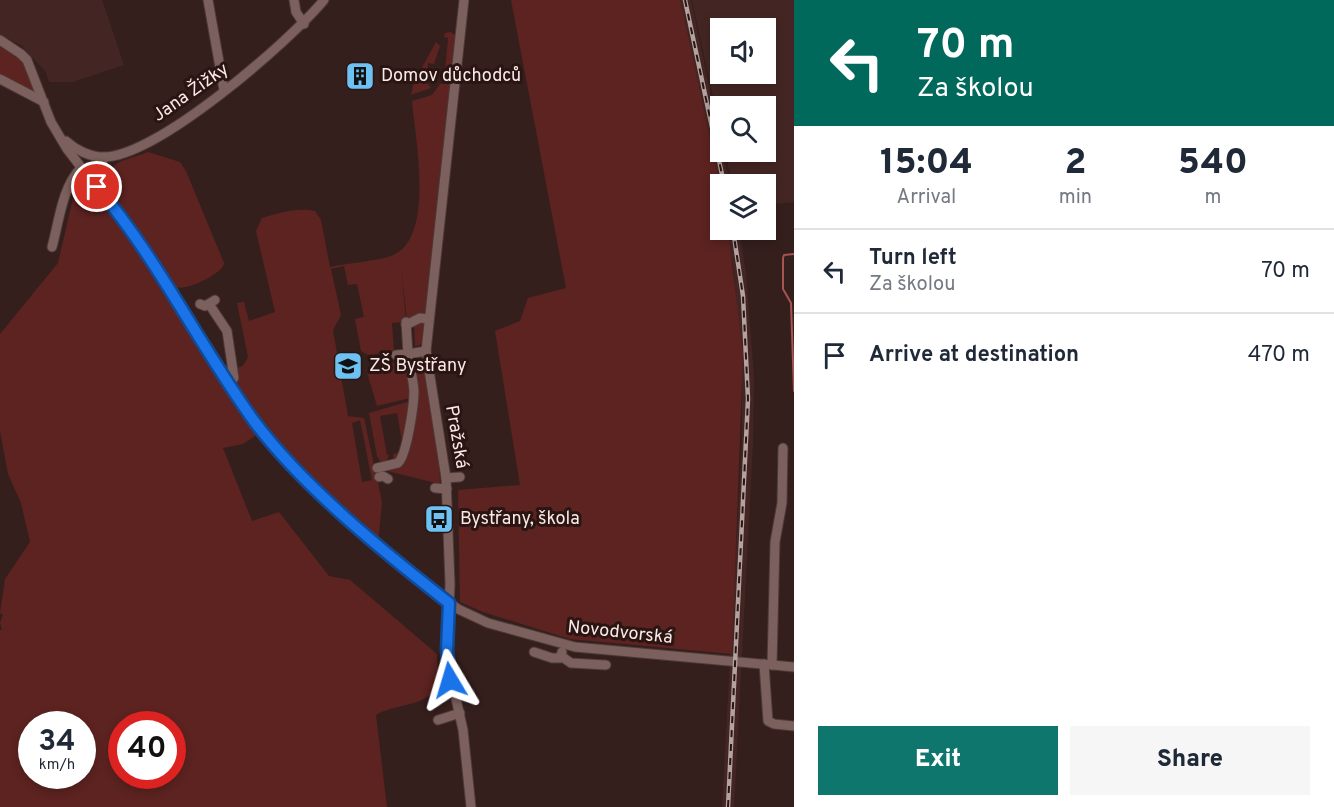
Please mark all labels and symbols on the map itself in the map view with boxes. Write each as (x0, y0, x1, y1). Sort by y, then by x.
street label: Jana Žižky (147, 57, 233, 128)
building icon: Domov důchodců (344, 60, 376, 92)
place label: Domov důchodců (381, 65, 521, 88)
pin (71, 161, 122, 212)
school or university icon: ZŠ Bystřany (332, 350, 364, 382)
place label: ZŠ Bystřany (369, 353, 467, 378)
street label: Pražská (439, 403, 473, 471)
bus stop icon: Bystřany, škola (423, 503, 455, 535)
place label: Bystřany, škola (460, 508, 580, 531)
street label: Novodvorská (566, 616, 674, 650)
position arrow (418, 648, 482, 712)
speed limit sign: 40 (108, 711, 186, 789)

